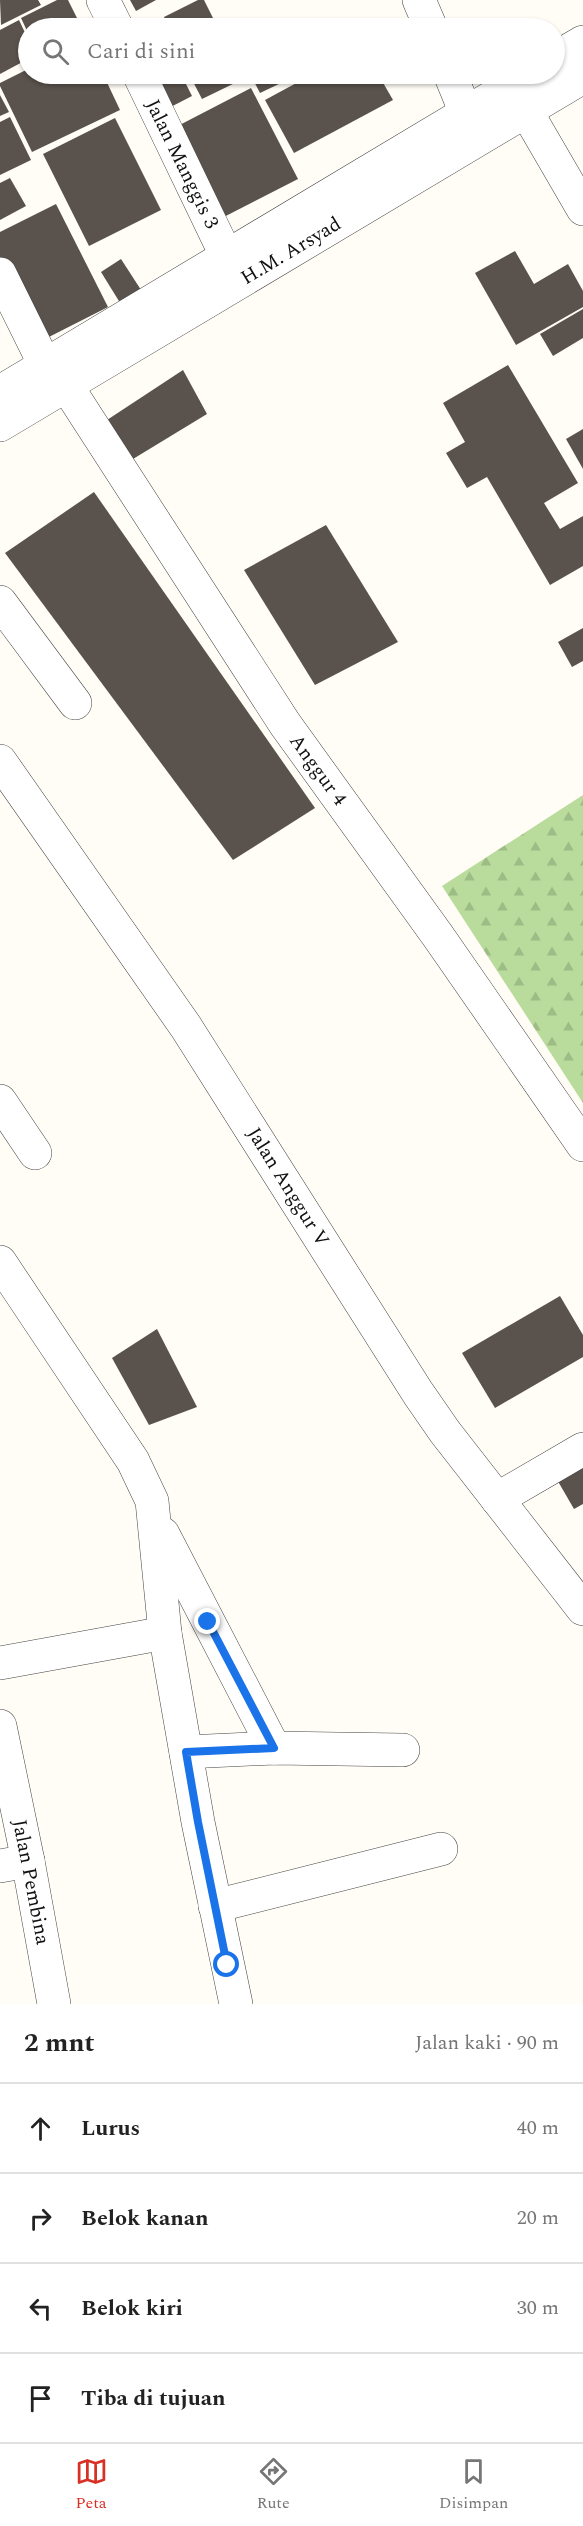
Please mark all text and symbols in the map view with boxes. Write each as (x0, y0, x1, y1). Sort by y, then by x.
search box (18, 18, 565, 84)
icon: search (39, 35, 72, 68)
text: Cari di sini (87, 35, 196, 68)
street label: Jalan Manggis 3 (138, 94, 226, 234)
street label: H.M. Arsyad (235, 209, 347, 293)
street label: Anggur 4 (282, 728, 354, 812)
street label: Jalan Anggur V (239, 1121, 337, 1253)
route end (194, 1608, 220, 1634)
street label: Jalan Pembina (4, 1817, 58, 1947)
route start (213, 1951, 239, 1977)
text: 2 mnt (24, 2023, 95, 2063)
text: Jalan kaki · 90 m (415, 2028, 559, 2058)
icon: ahead (24, 2112, 57, 2145)
text: Lurus (81, 2112, 140, 2145)
text: 40 m (517, 2113, 559, 2143)
icon: right (24, 2202, 57, 2235)
text: Belok kanan (81, 2202, 209, 2235)
text: 20 m (517, 2203, 559, 2233)
icon: left (24, 2292, 57, 2325)
text: Belok kiri (81, 2292, 183, 2325)
text: 30 m (517, 2293, 559, 2323)
icon: arrive (24, 2382, 57, 2415)
text: Tiba di tujuan (81, 2382, 226, 2415)
tab: Peta (75, 2455, 108, 2515)
tab: Rute (257, 2455, 290, 2515)
tab: Disimpan (439, 2455, 508, 2515)

